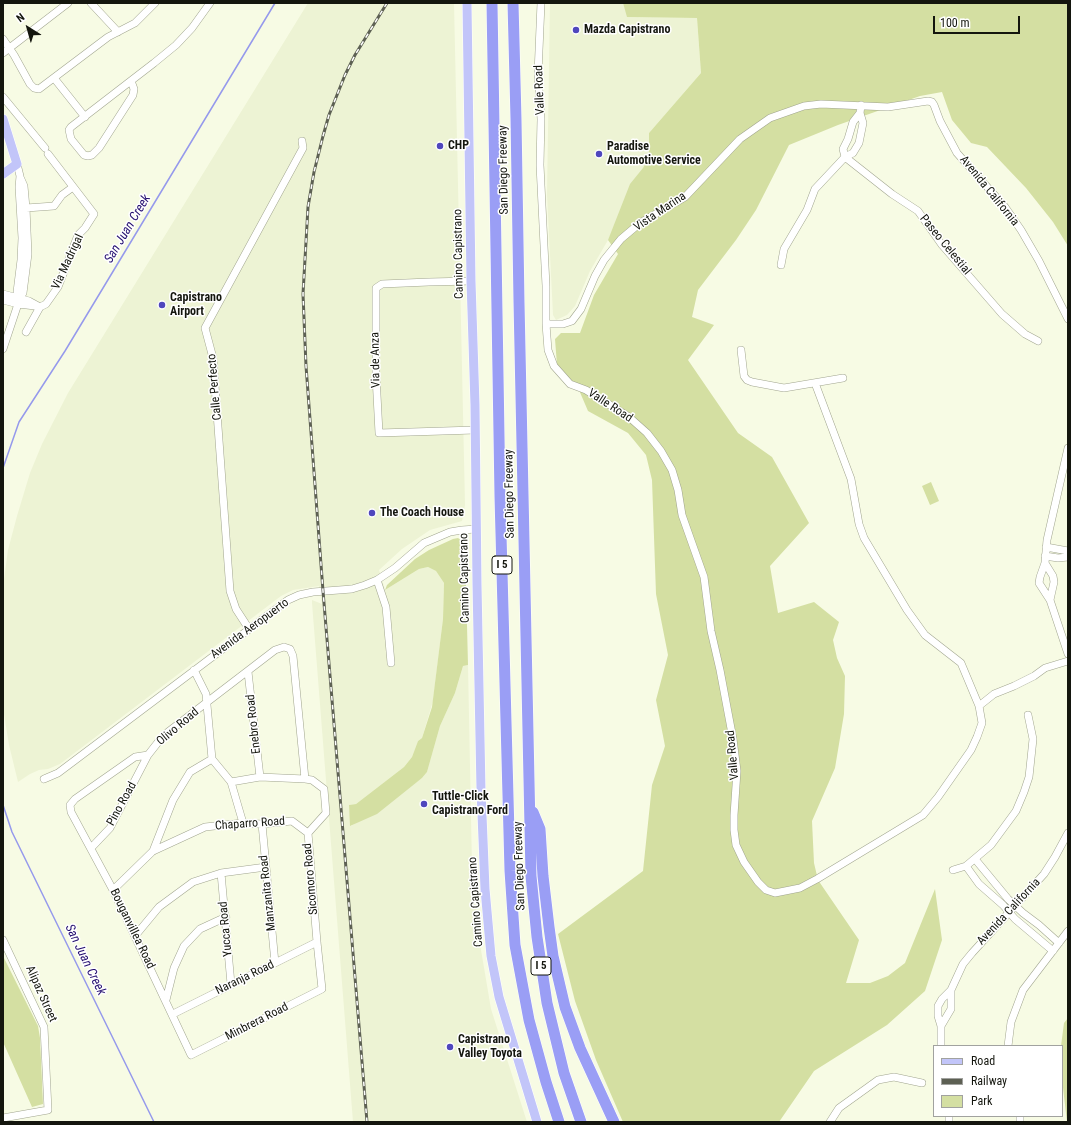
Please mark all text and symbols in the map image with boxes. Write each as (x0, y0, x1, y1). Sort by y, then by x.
north arrow (8, 8, 48, 48)
scale bar (935, 8, 1022, 34)
text: N (14, 11, 27, 25)
text: 100 m (940, 16, 970, 30)
place label: Mazda Capistrano (584, 23, 670, 37)
marker: Mazda Capistrano (571, 25, 581, 35)
street label: Valle Road (532, 65, 548, 115)
street label: San Diego Freeway (496, 125, 512, 215)
place label: CHP (448, 139, 469, 153)
place label: Paradise Automotive Service (607, 140, 701, 168)
marker: CHP (435, 141, 445, 151)
marker: Paradise Automotive Service (594, 149, 604, 159)
street label: Avenida California (956, 153, 1022, 229)
street label: Vista Marina (631, 189, 689, 235)
water label: San Juan Creek (101, 192, 155, 266)
street label: Camino Capistrano (451, 209, 467, 299)
street label: Paseo Celestial (916, 212, 974, 278)
street label: Via Madrigal (49, 232, 87, 292)
place label: Capistrano Airport (170, 291, 222, 319)
marker: Capistrano Airport (157, 300, 167, 310)
street label: Via de Anza (368, 332, 384, 388)
street label: Calle Perfecto (205, 353, 225, 421)
street label: Valle Road (585, 386, 635, 426)
street label: San Diego Freeway (502, 449, 518, 539)
place label: The Coach House (380, 506, 464, 520)
marker: The Coach House (367, 508, 377, 518)
street label: Camino Capistrano (457, 533, 473, 623)
road number: I 5 (492, 556, 512, 574)
street label: Avenida Aeropuerto (208, 596, 292, 662)
street label: Enebro Road (244, 694, 264, 754)
street label: Olivo Road (154, 705, 202, 749)
street label: Valle Road (724, 729, 742, 781)
street label: Pino Road (104, 779, 140, 829)
place label: Tuttle-Click Capistrano Ford (432, 790, 508, 818)
marker: Tuttle-Click Capistrano Ford (419, 799, 429, 809)
street label: Chaparro Road (215, 814, 285, 834)
street label: San Diego Freeway (511, 821, 529, 911)
street label: Sicomoro Road (301, 843, 321, 915)
street label: Manzanita Road (257, 854, 279, 932)
street label: Camino Capistrano (466, 857, 486, 947)
street label: Avenida California (974, 876, 1044, 948)
street label: Bouganvillea Road (106, 887, 158, 971)
street label: Yucca Road (216, 901, 236, 957)
water label: San Juan Creek (61, 922, 109, 998)
road number: I 5 (531, 957, 551, 975)
street label: Naranja Road (213, 958, 277, 998)
street label: Alipaz Street (22, 964, 60, 1024)
street label: Minbrera Road (223, 1000, 291, 1044)
place label: Capistrano Valley Toyota (458, 1033, 522, 1061)
marker: Capistrano Valley Toyota (445, 1042, 455, 1052)
legend (933, 1045, 1063, 1117)
text: Road (971, 1054, 995, 1068)
text: Railway (971, 1074, 1007, 1088)
text: Park (971, 1094, 992, 1108)

